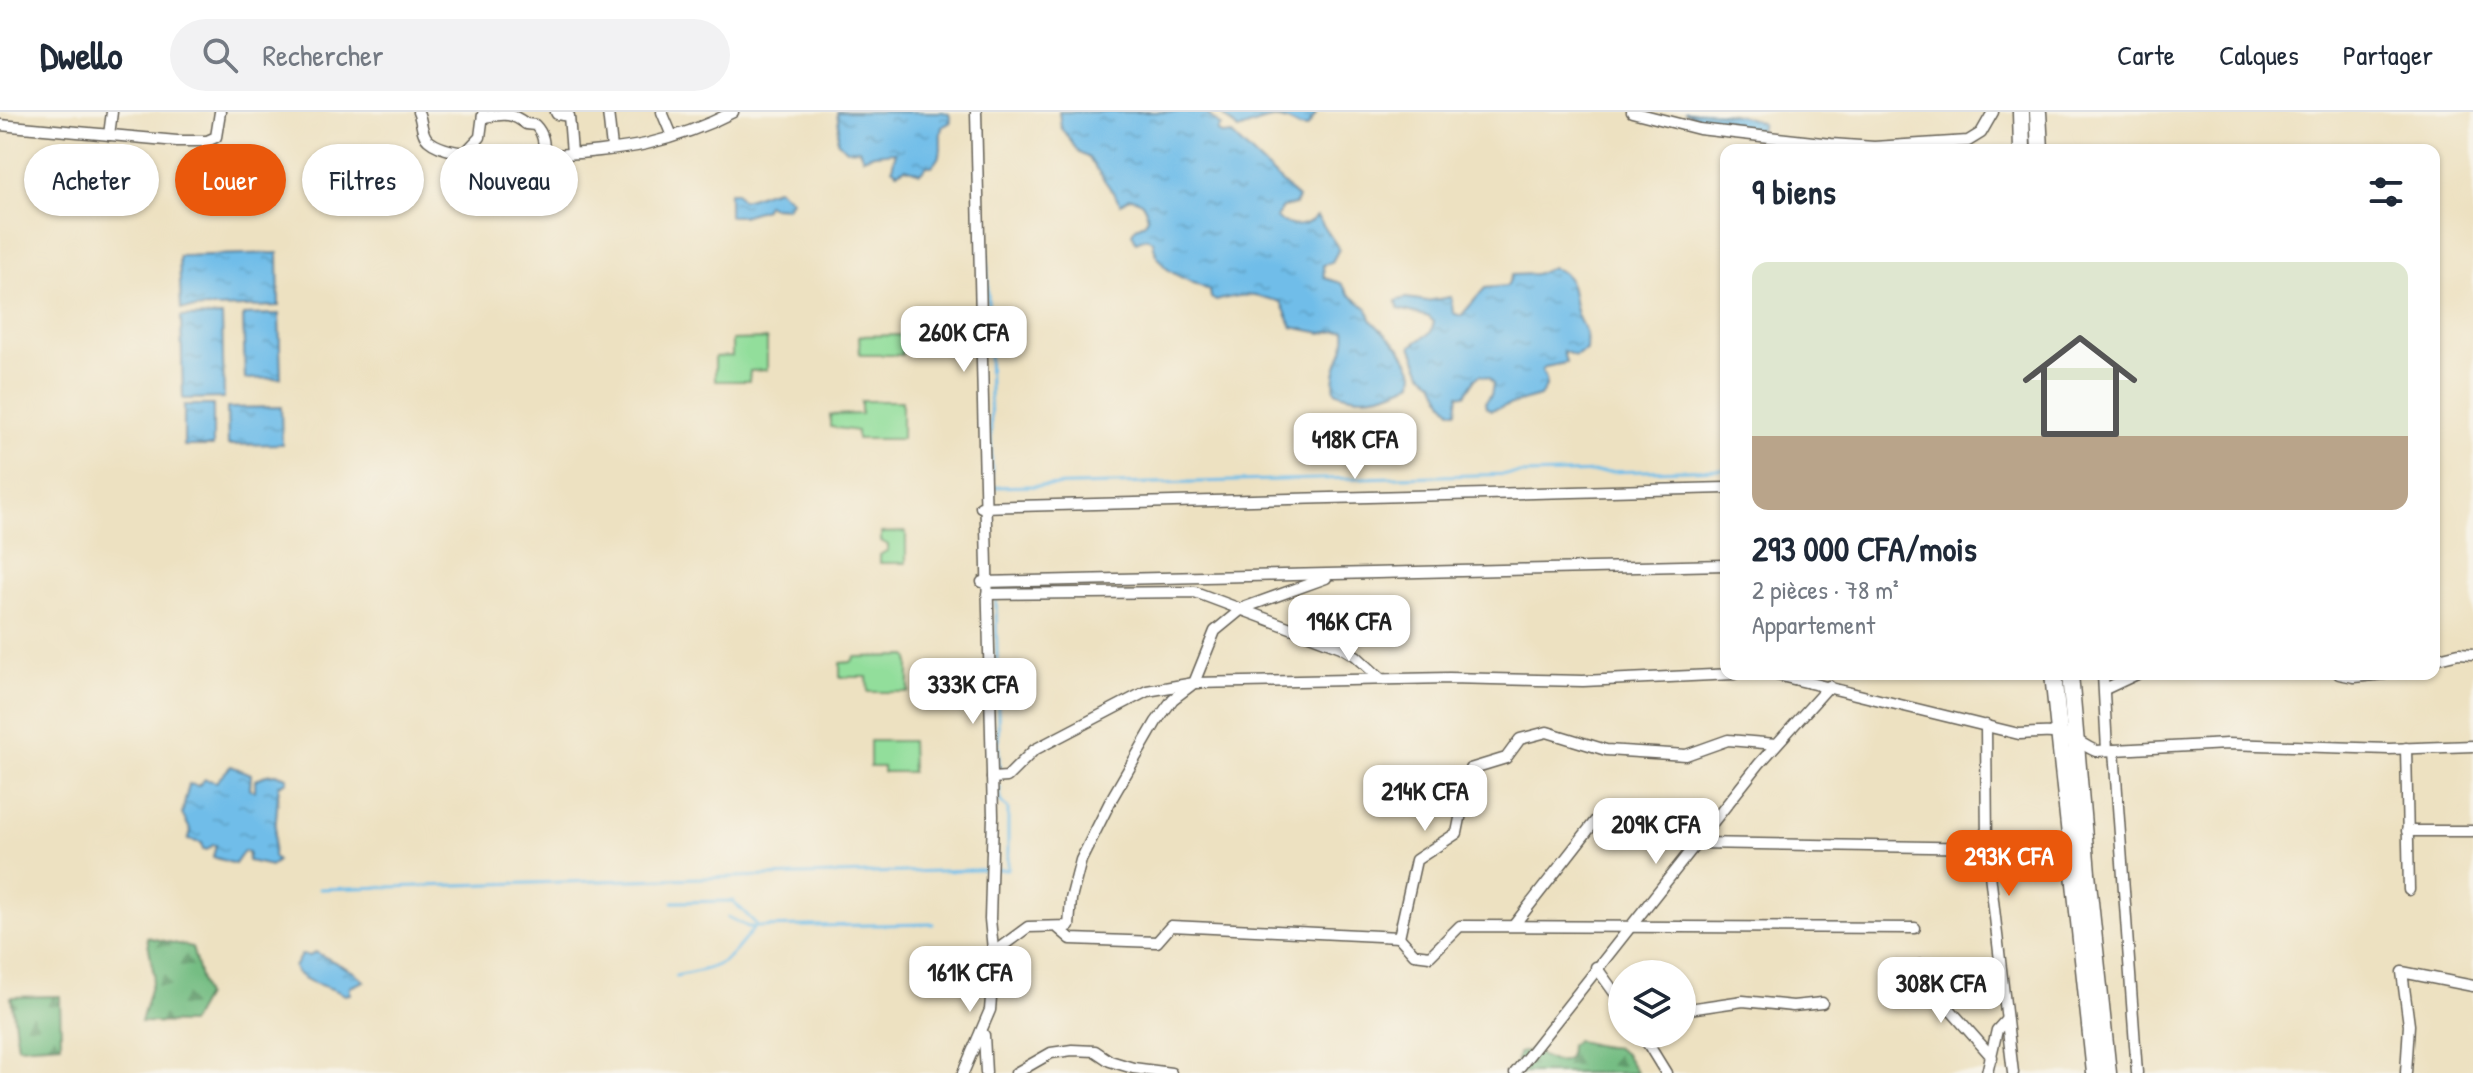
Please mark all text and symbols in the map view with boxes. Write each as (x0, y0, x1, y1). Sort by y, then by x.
search box (170, 19, 730, 91)
text: Dwello (40, 29, 122, 81)
icon: search (198, 33, 242, 77)
text: Rechercher (262, 35, 384, 75)
text: Carte (2117, 36, 2175, 74)
text: Calques (2219, 36, 2299, 74)
text: Partager (2343, 36, 2433, 74)
chip: Acheter (24, 144, 159, 216)
chip: Louer (175, 144, 286, 216)
chip: Filtres (302, 144, 424, 216)
chip: Nouveau (440, 144, 578, 216)
text: 9 biens (1752, 169, 1836, 215)
icon: filters (2364, 170, 2408, 214)
pin: 260K CFA (881, 306, 1047, 374)
text: 260K CFA (919, 314, 1009, 349)
icon: home (2008, 314, 2152, 458)
pin: 418K CFA (1272, 413, 1438, 481)
text: 418K CFA (1312, 421, 1398, 456)
text: 293 000 CFA/mois (1752, 526, 1977, 572)
text: 2 pièces · 78 m² (1752, 572, 1899, 607)
pin: 196K CFA (1266, 595, 1432, 663)
text: 196K CFA (1306, 603, 1392, 638)
text: Appartement (1752, 607, 1875, 642)
pin: 333K CFA (890, 658, 1056, 726)
text: 333K CFA (927, 666, 1019, 701)
pin: 214K CFA (1342, 765, 1508, 833)
text: 214K CFA (1381, 773, 1469, 808)
pin: 209K CFA (1573, 798, 1739, 866)
text: 209K CFA (1611, 806, 1701, 841)
pin: 293K CFA (1926, 830, 2092, 898)
text: 293K CFA (1964, 838, 2054, 873)
pin: 161K CFA (887, 946, 1053, 1014)
text: 161K CFA (927, 954, 1013, 989)
pin: 308K CFA (1858, 957, 2024, 1025)
map controls (1608, 960, 1696, 1048)
button: layers (1608, 960, 1696, 1048)
text: 308K CFA (1896, 965, 1986, 1000)

